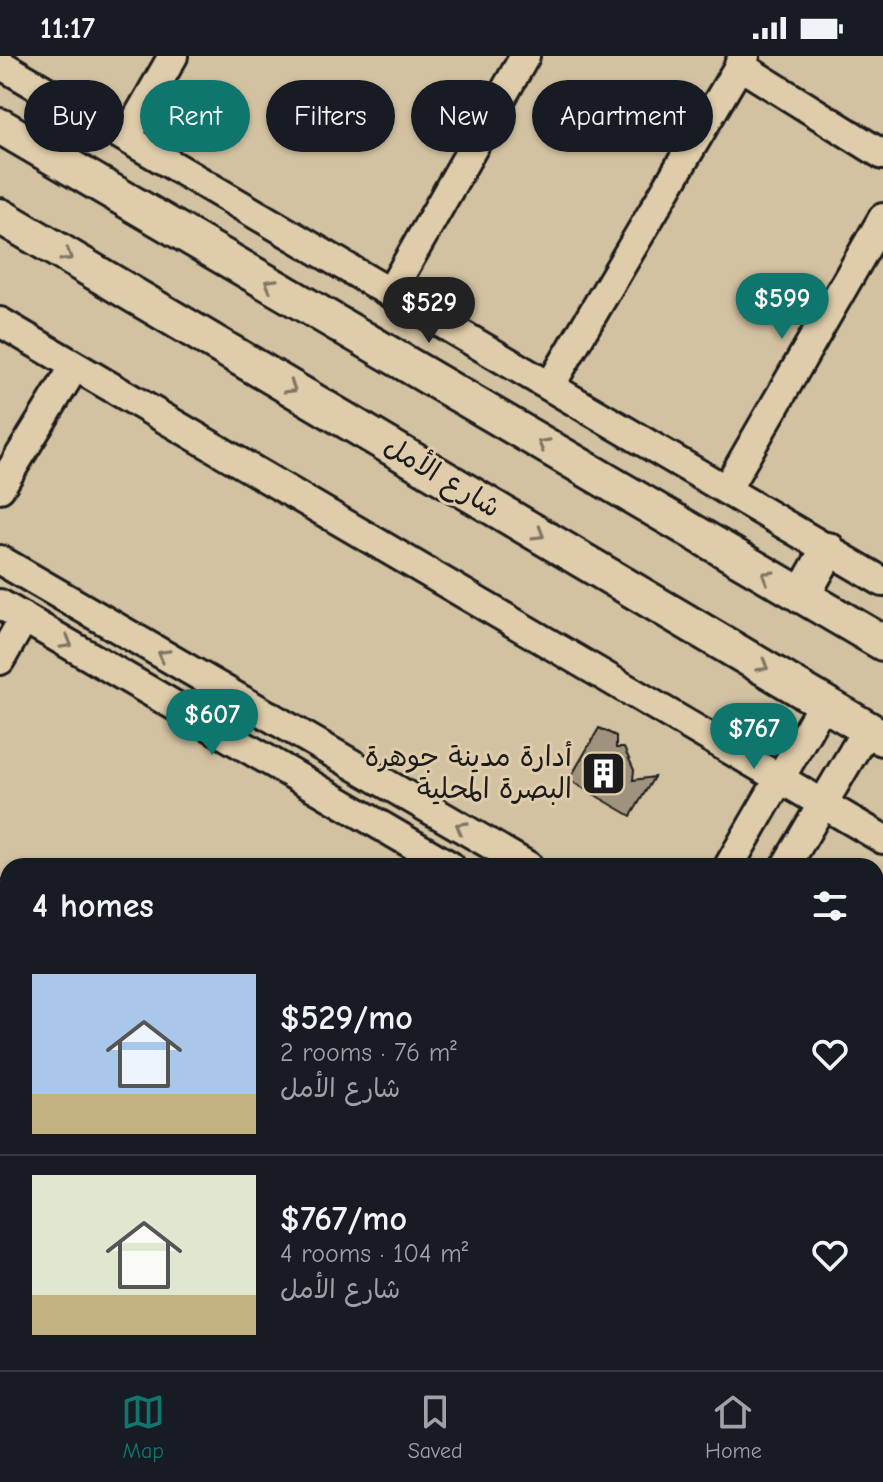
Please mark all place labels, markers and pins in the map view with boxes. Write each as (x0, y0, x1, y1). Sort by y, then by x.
pin: $599 (735, 273, 829, 341)
pin: $529 (382, 277, 476, 345)
pin: $607 (165, 689, 259, 757)
pin: $767 (707, 703, 801, 771)
place label: أدارة مدينة جوهرة البصرة المحلية (365, 741, 572, 806)
building icon: أدارة مدينة جوهرة البصرة المحلية (579, 749, 627, 797)

